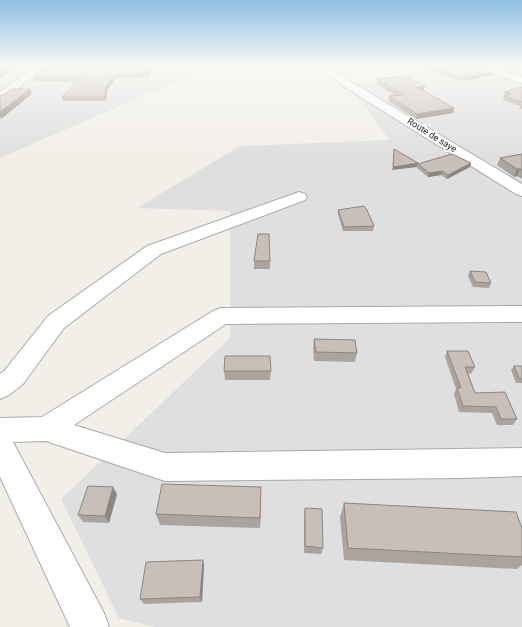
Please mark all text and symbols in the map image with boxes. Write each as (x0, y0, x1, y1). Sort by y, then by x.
street label: Route de saye (406, 116, 459, 154)

